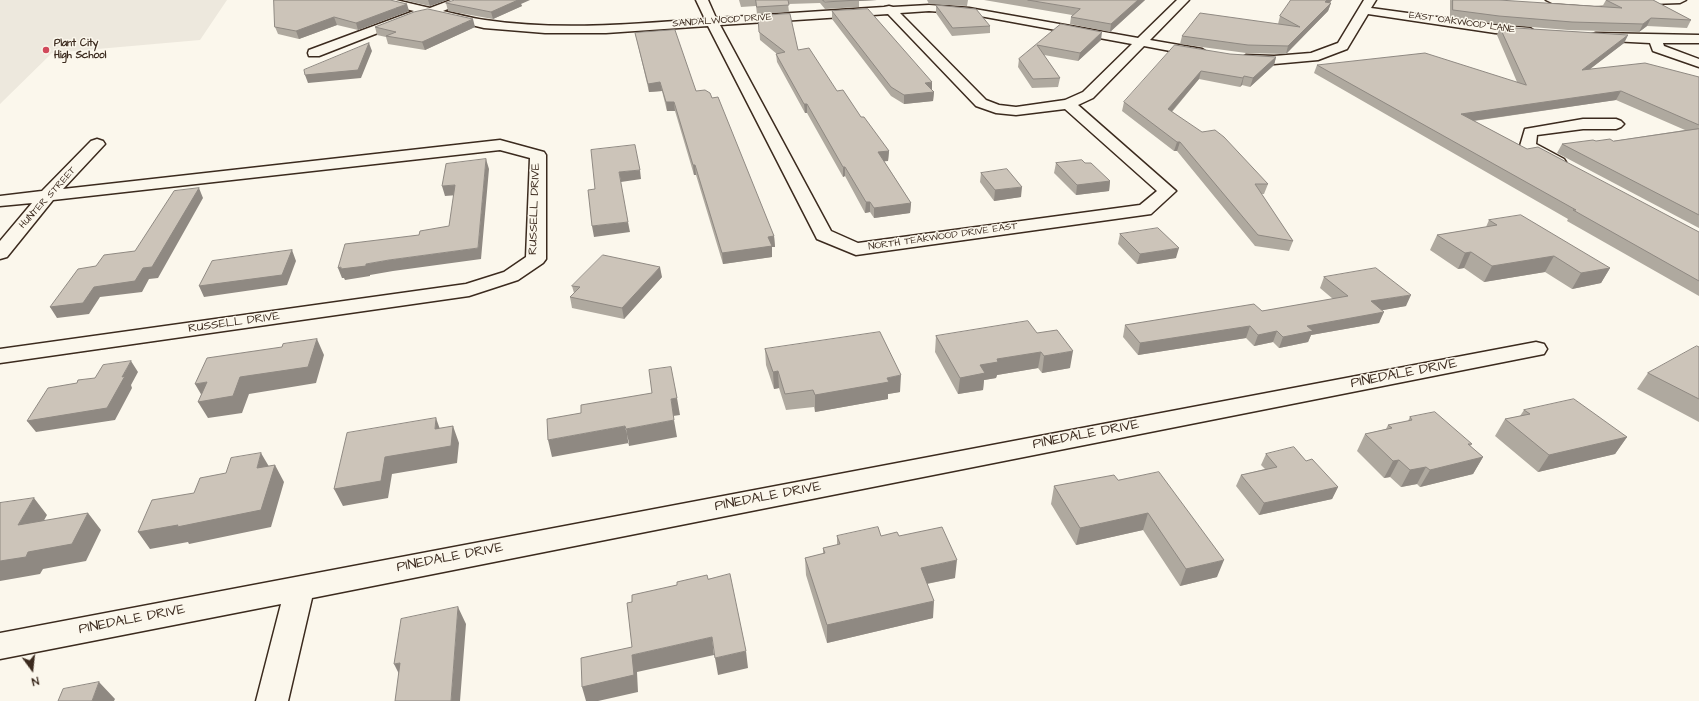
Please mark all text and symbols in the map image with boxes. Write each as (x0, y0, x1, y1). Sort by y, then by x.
street label: EAST OAKWOOD LANE (1408, 10, 1516, 36)
street label: SANDALWOOD DRIVE (672, 12, 772, 30)
place label: Plant City High School (54, 38, 106, 62)
marker: Plant City High School (41, 45, 51, 55)
street label: RUSSELL DRIVE (526, 163, 544, 255)
street label: HUNTER STREET (17, 165, 79, 231)
street label: NORTH TEAKWOOD DRIVE EAST (868, 221, 1018, 253)
street label: RUSSELL DRIVE (187, 309, 281, 337)
street label: PINEDALE DRIVE (1349, 355, 1459, 393)
street label: PINEDALE DRIVE (1031, 416, 1141, 454)
street label: PINEDALE DRIVE (713, 478, 823, 516)
street label: PINEDALE DRIVE (395, 539, 505, 577)
street label: PINEDALE DRIVE (77, 601, 187, 639)
north arrow (12, 649, 52, 689)
text: N (30, 673, 41, 689)

